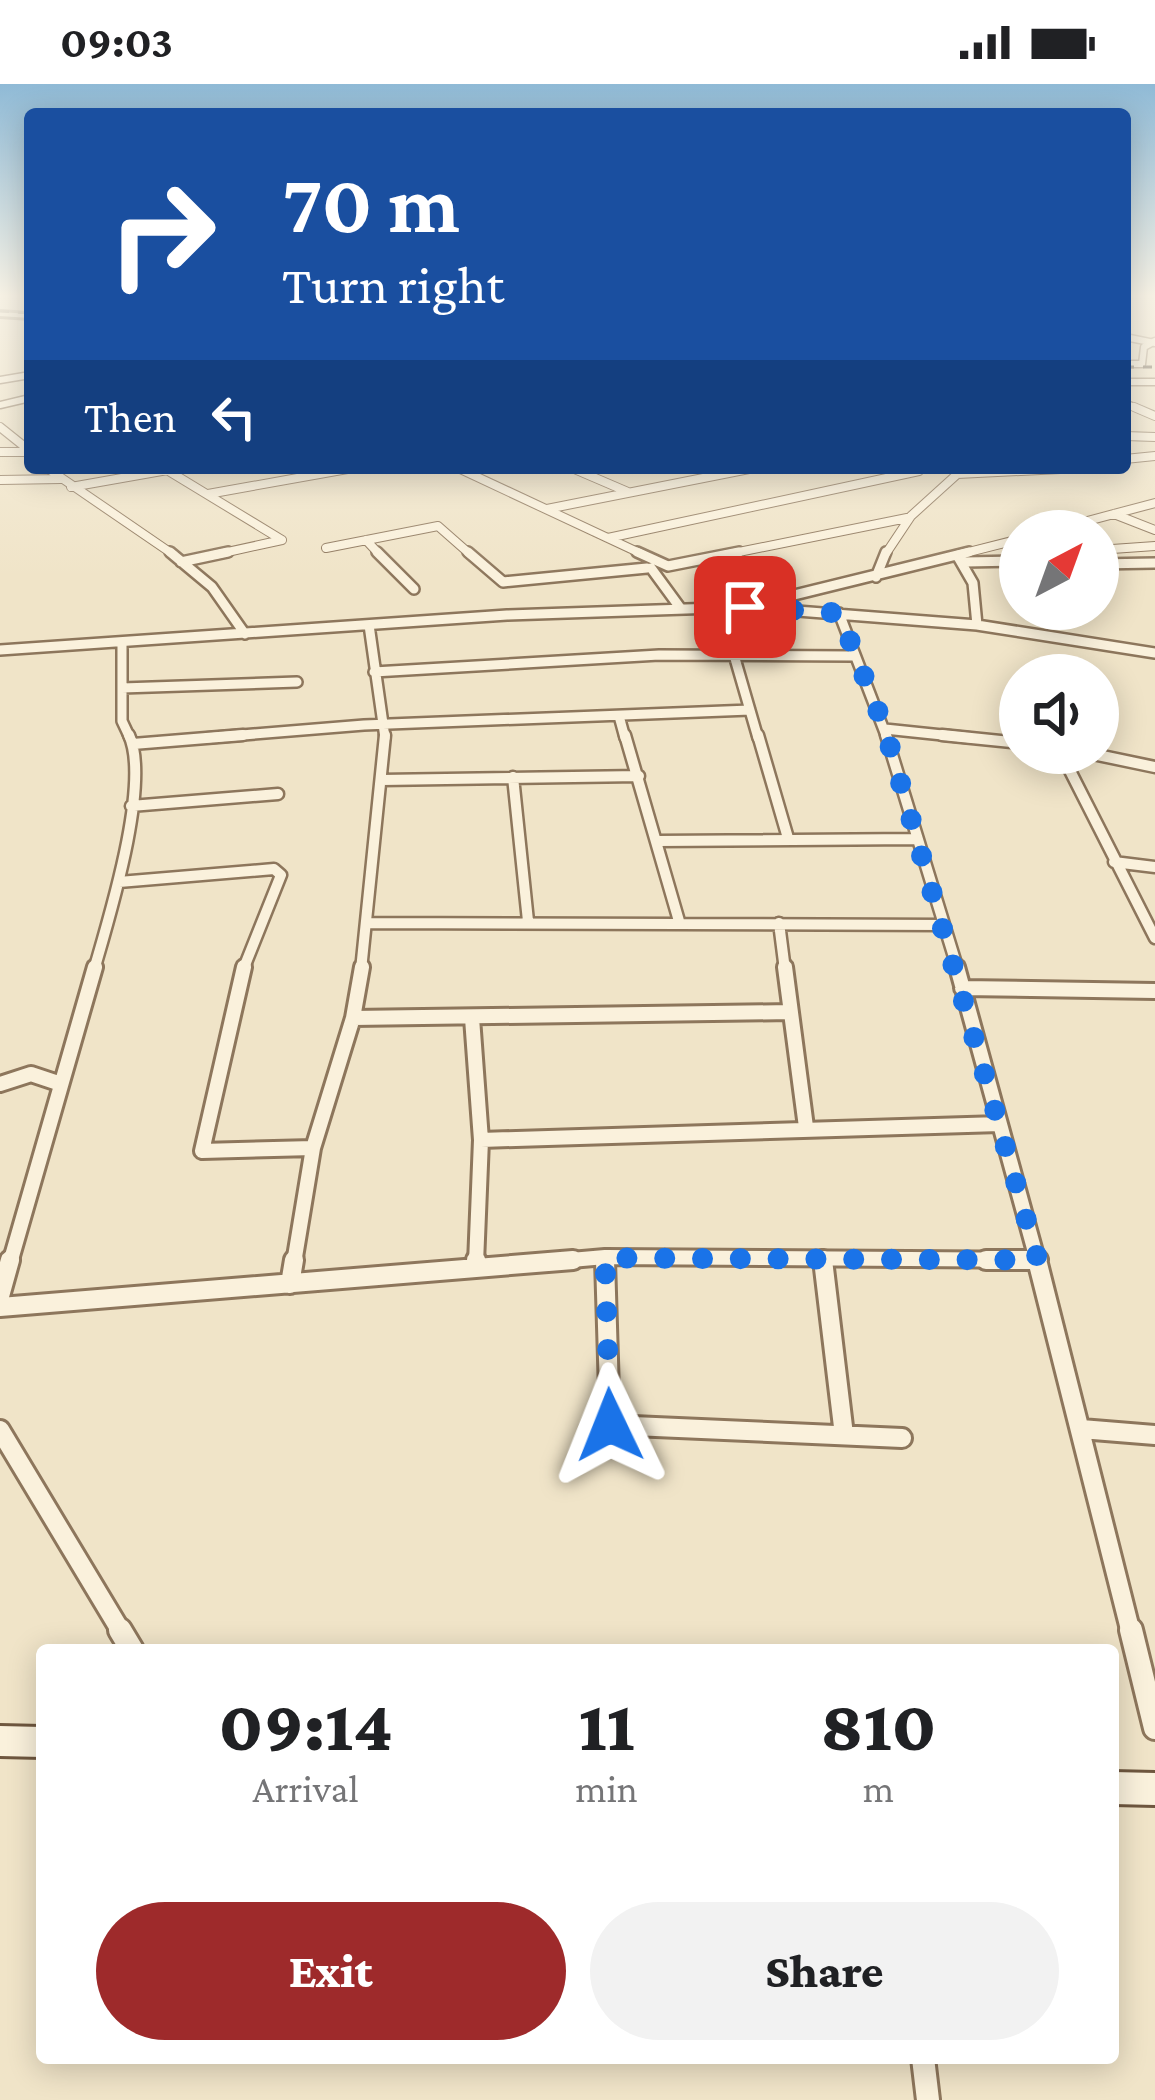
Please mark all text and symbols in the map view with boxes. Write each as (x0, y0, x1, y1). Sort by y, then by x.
text: 09:03 (60, 17, 173, 67)
icon: right (84, 156, 240, 312)
text: 70 m (282, 157, 460, 250)
text: Turn right (282, 255, 504, 315)
icon: left (201, 384, 267, 450)
text: Then (84, 392, 177, 442)
north arrow (999, 510, 1119, 630)
map controls (999, 510, 1119, 774)
pin (694, 556, 796, 658)
icon: arrive (712, 574, 778, 640)
button: sound (999, 654, 1119, 774)
position arrow (547, 1362, 673, 1488)
text: 09:14 (218, 1685, 393, 1765)
text: 11 (578, 1685, 635, 1765)
text: 810 (820, 1685, 937, 1765)
text: Arrival (253, 1767, 359, 1810)
text: min (575, 1767, 638, 1810)
text: m (863, 1767, 894, 1810)
button: Exit (96, 1902, 566, 2040)
button: Share (590, 1902, 1059, 2040)

